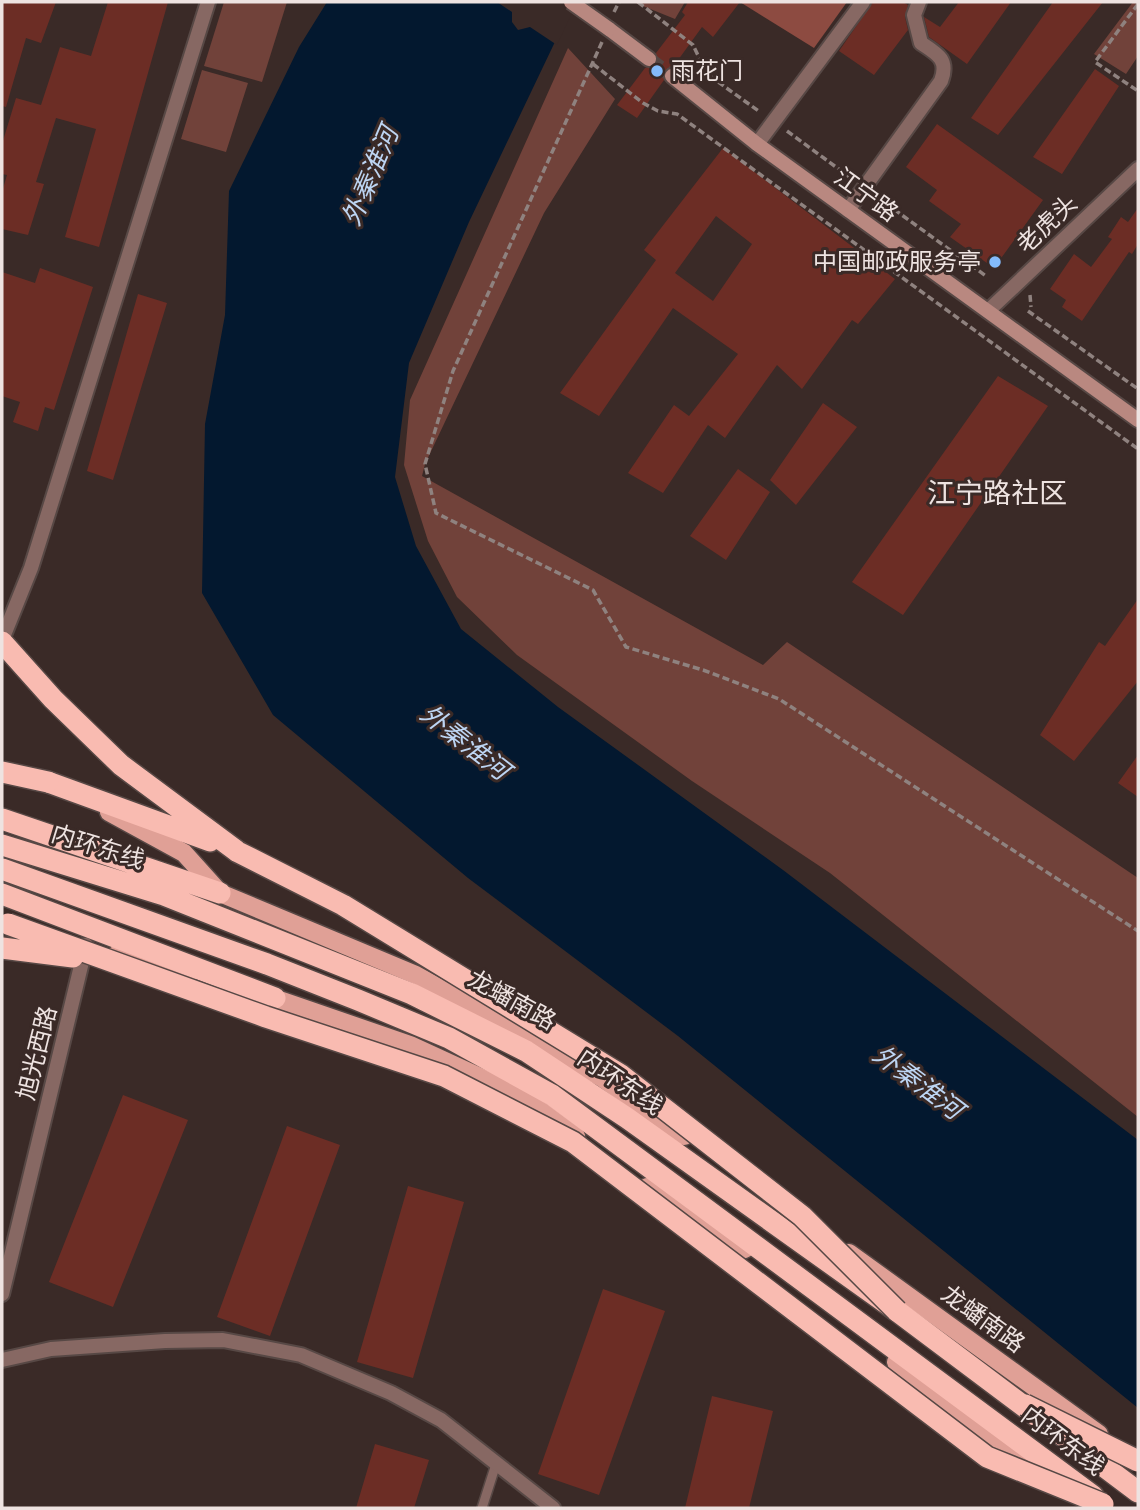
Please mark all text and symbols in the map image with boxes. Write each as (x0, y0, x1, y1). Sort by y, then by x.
place label: 雨花门 (671, 57, 743, 85)
marker: 雨花门 (649, 63, 665, 79)
water label: 外秦淮河 (336, 118, 406, 230)
street label: 江宁路 (829, 163, 903, 227)
street label: 老虎头 (1011, 189, 1083, 259)
place label: 中国邮政服务亭 (813, 248, 981, 276)
marker: 中国邮政服务亭 (987, 254, 1003, 270)
district label: 江宁路社区 (927, 477, 1067, 510)
water label: 外秦淮河 (415, 698, 519, 789)
street label: 内环东线 (48, 820, 148, 874)
street label: 龙蟠南路 (463, 964, 561, 1036)
street label: 旭光西路 (12, 1003, 62, 1103)
water label: 外秦淮河 (867, 1039, 973, 1128)
street label: 内环东线 (572, 1044, 668, 1120)
street label: 龙蟠南路 (936, 1279, 1030, 1359)
street label: 内环东线 (1016, 1401, 1110, 1481)

